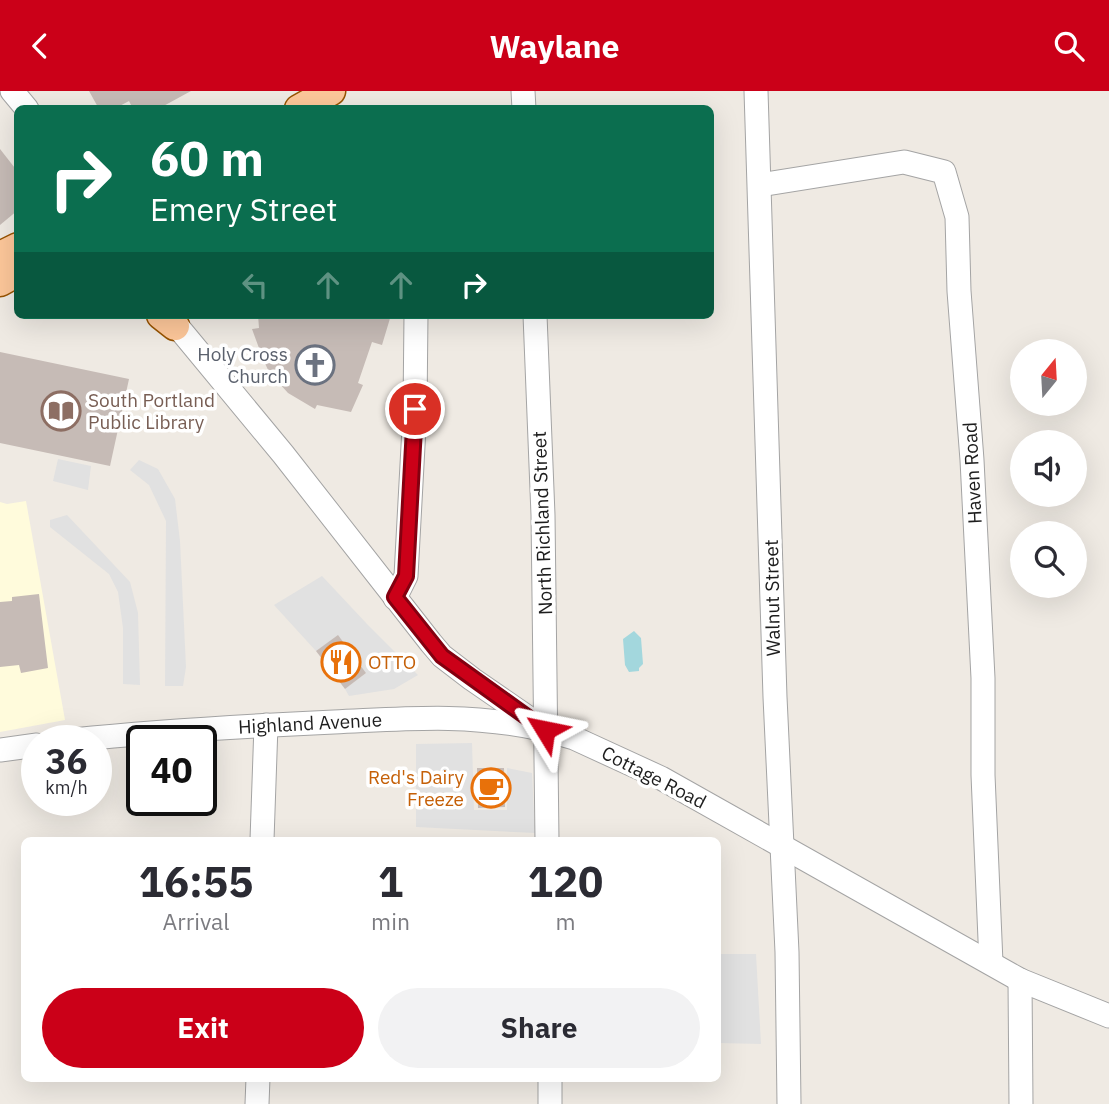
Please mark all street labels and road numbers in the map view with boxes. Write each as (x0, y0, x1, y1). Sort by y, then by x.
street label: Haven Road (957, 421, 987, 525)
street label: North Richland Street (527, 431, 557, 615)
street label: Walnut Street (759, 539, 785, 657)
street label: Highland Avenue (237, 707, 383, 739)
street label: Cottage Road (598, 740, 710, 814)

